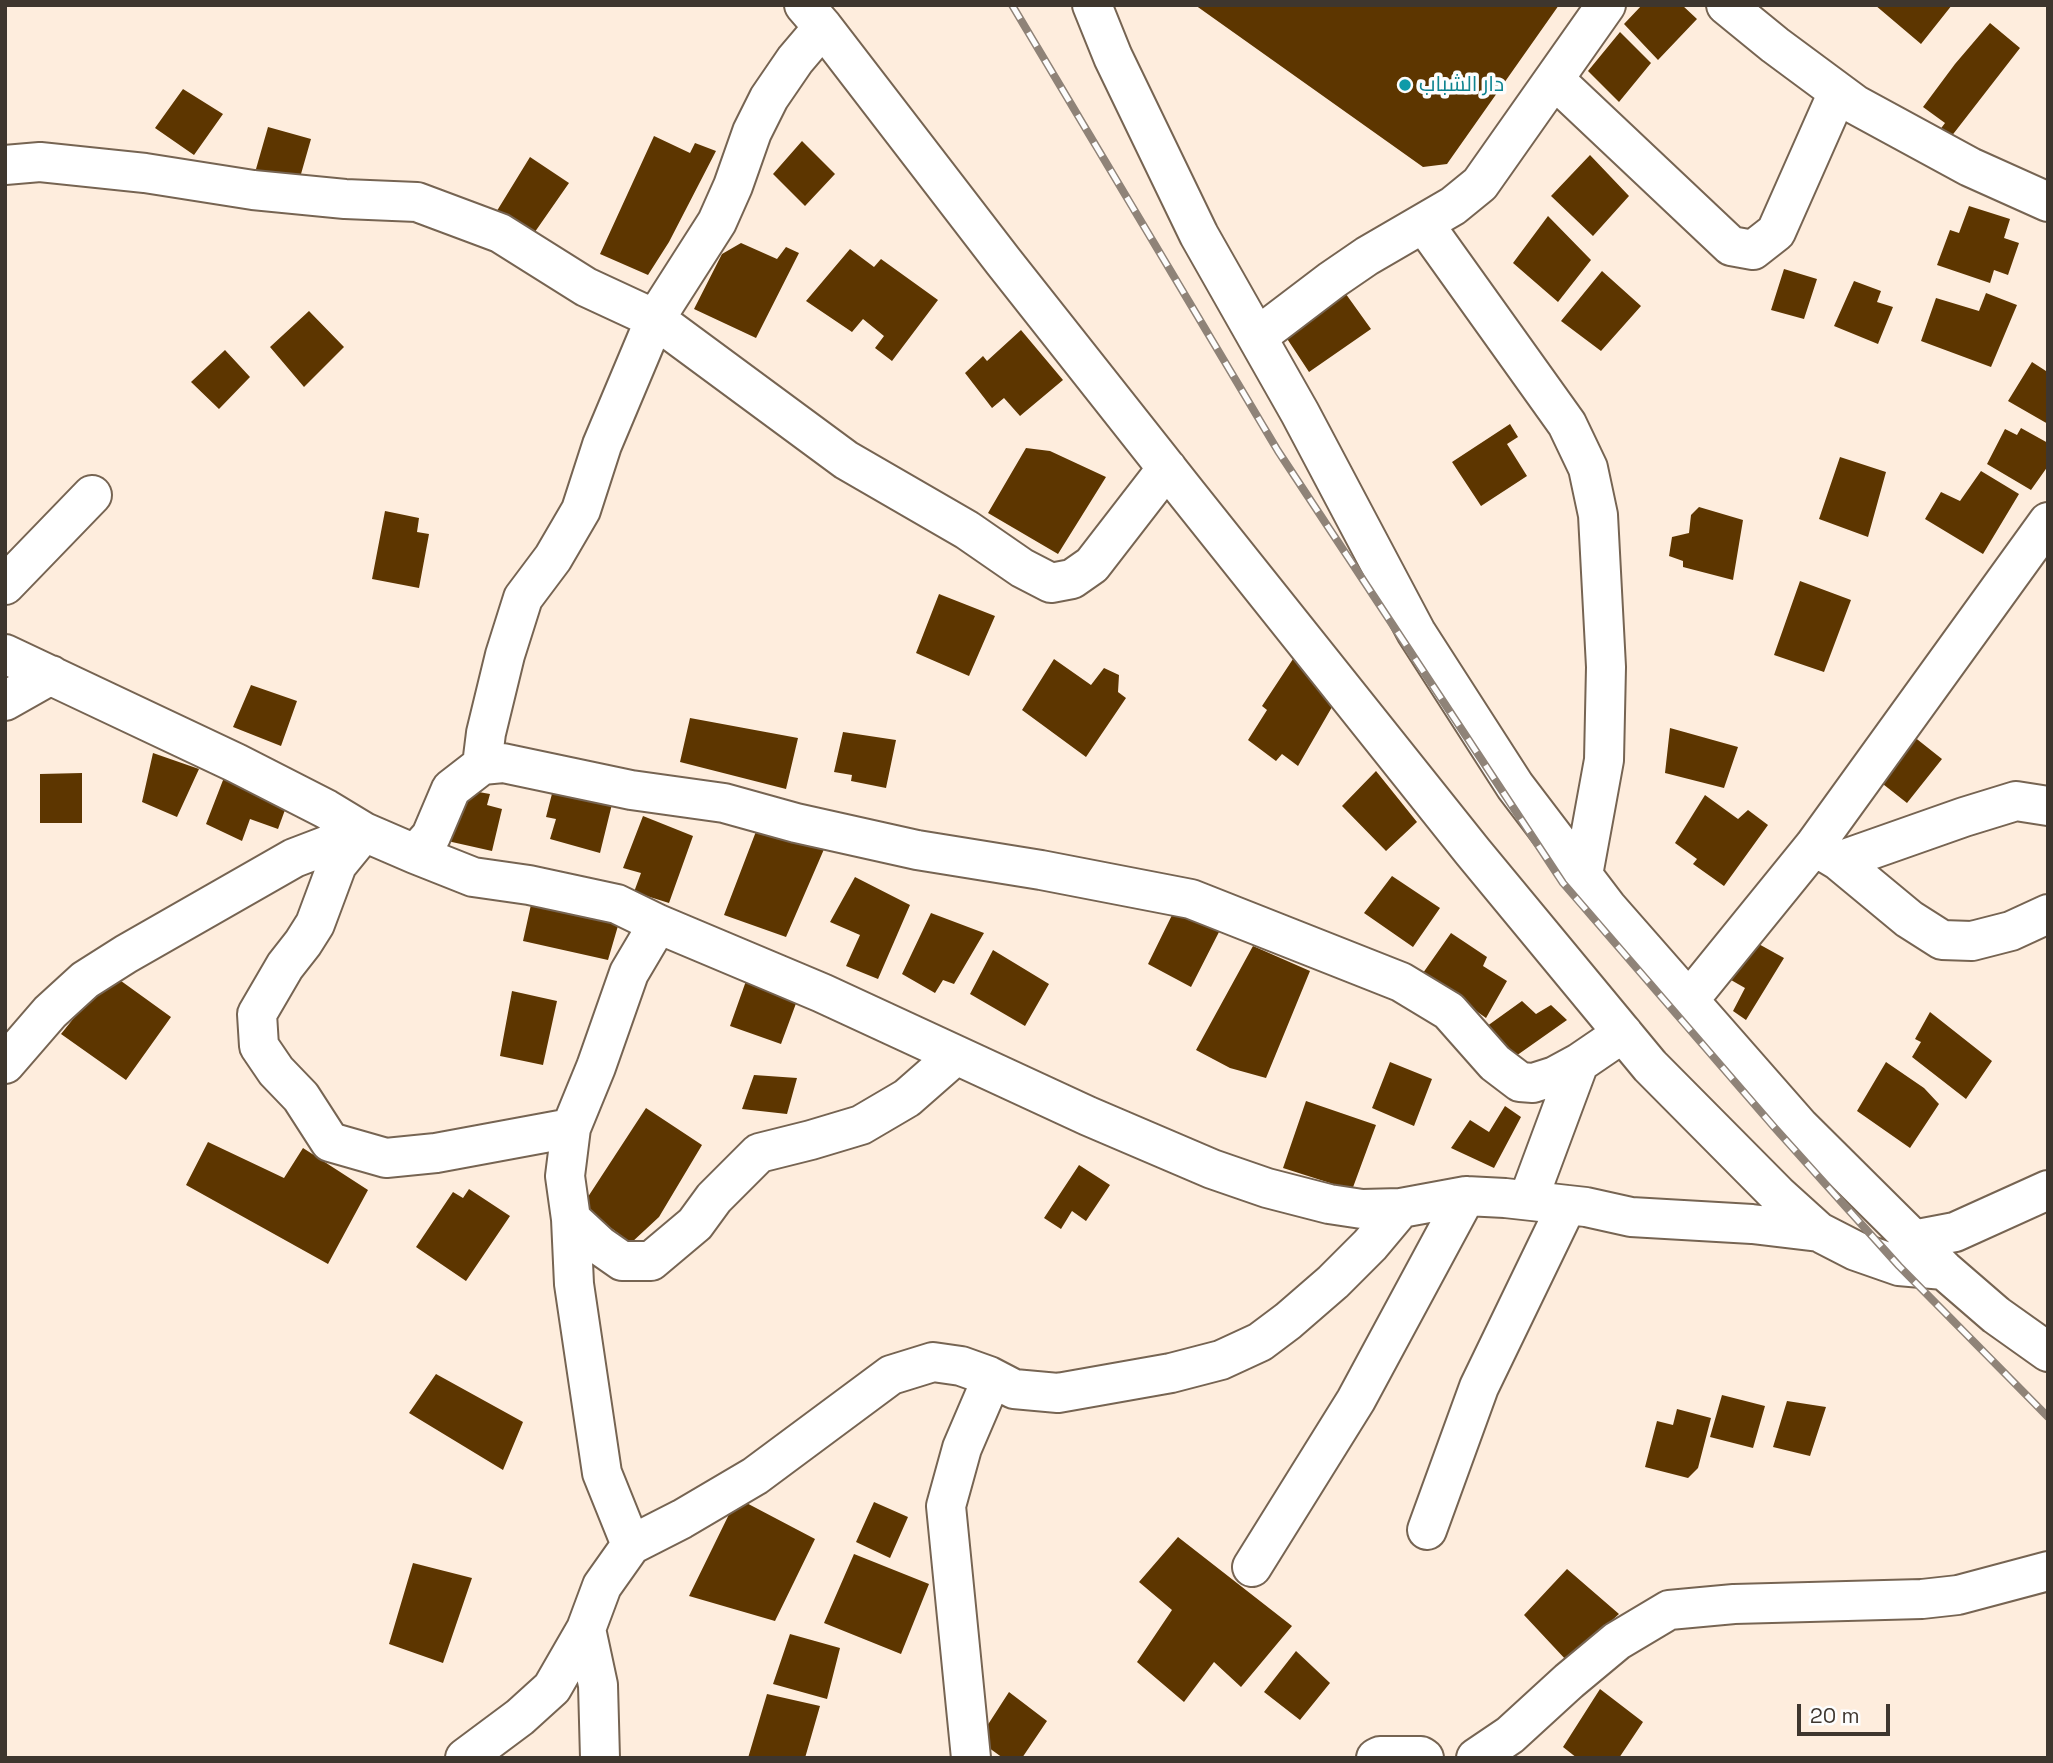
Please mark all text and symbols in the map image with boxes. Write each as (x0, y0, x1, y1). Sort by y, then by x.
place label: دار الشباب (1419, 72, 1504, 98)
marker: دار الشباب (1397, 77, 1413, 93)
scale bar (1801, 1690, 1894, 1734)
text: 20 m (1810, 1702, 1860, 1729)

